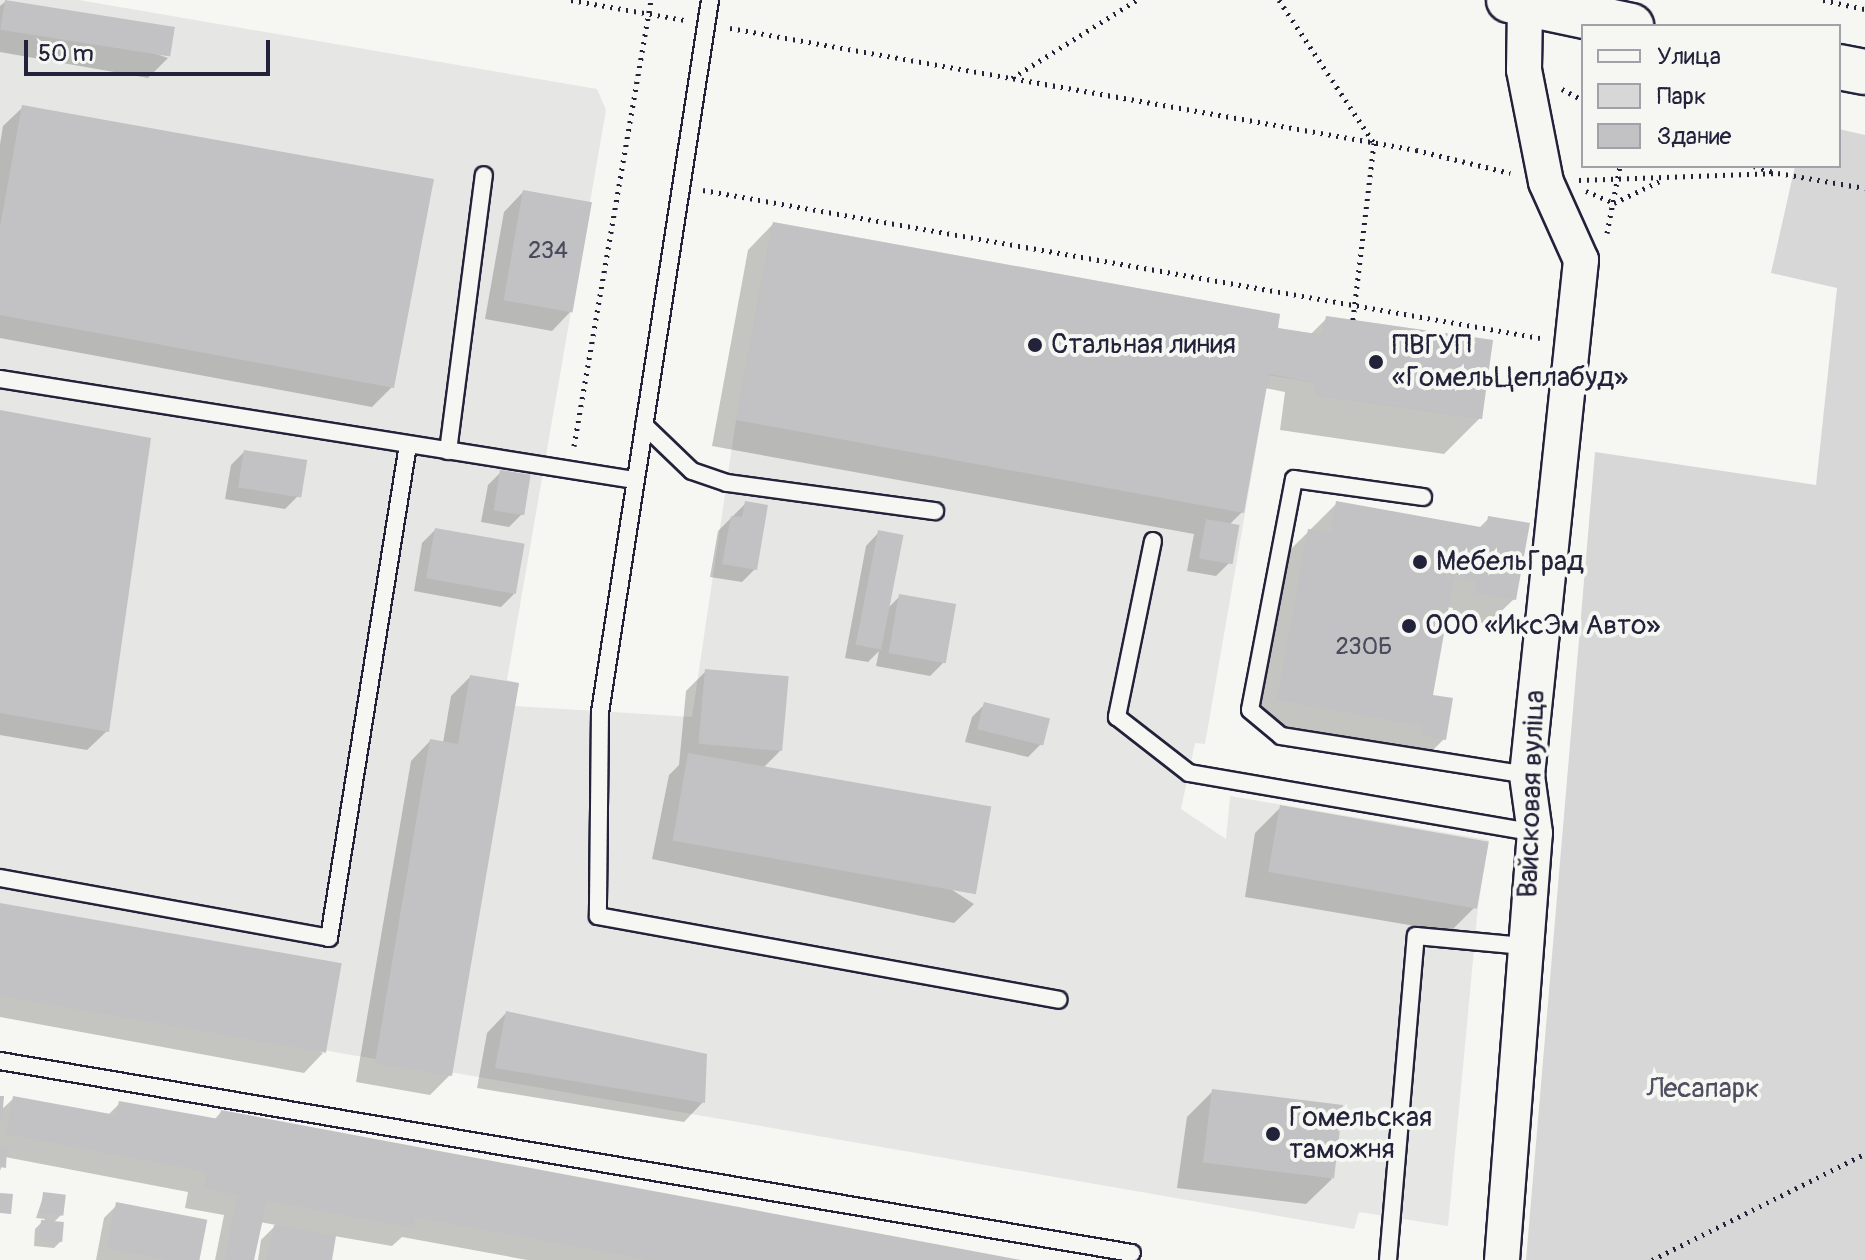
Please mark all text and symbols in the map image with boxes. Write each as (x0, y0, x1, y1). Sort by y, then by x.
scale bar (28, 24, 274, 74)
legend (1581, 24, 1841, 168)
text: 50 m (38, 39, 94, 68)
text: Улица (1657, 42, 1721, 71)
text: Парк (1657, 82, 1706, 111)
text: Здание (1657, 122, 1731, 151)
house number: 234 (528, 237, 568, 265)
place label: Стальная линия (1051, 328, 1236, 362)
place label: ПВГУП «ГомельЦеплабуд» (1392, 329, 1628, 395)
marker: Стальная линия (1026, 336, 1044, 354)
marker: ПВГУП «ГомельЦеплабуд» (1367, 353, 1385, 371)
place label: МебельГрад (1436, 545, 1584, 579)
marker: МебельГрад (1411, 553, 1429, 571)
place label: ООО «ИксЭм Авто» (1425, 609, 1660, 643)
marker: ООО «ИксЭм Авто» (1400, 617, 1418, 635)
house number: 230Б (1336, 633, 1392, 661)
street label: Вайсковая вуліца (1512, 689, 1552, 899)
park label: Лесапарк (1647, 1072, 1759, 1106)
place label: Гомельская таможня (1289, 1101, 1432, 1167)
marker: Гомельская таможня (1264, 1125, 1282, 1143)

